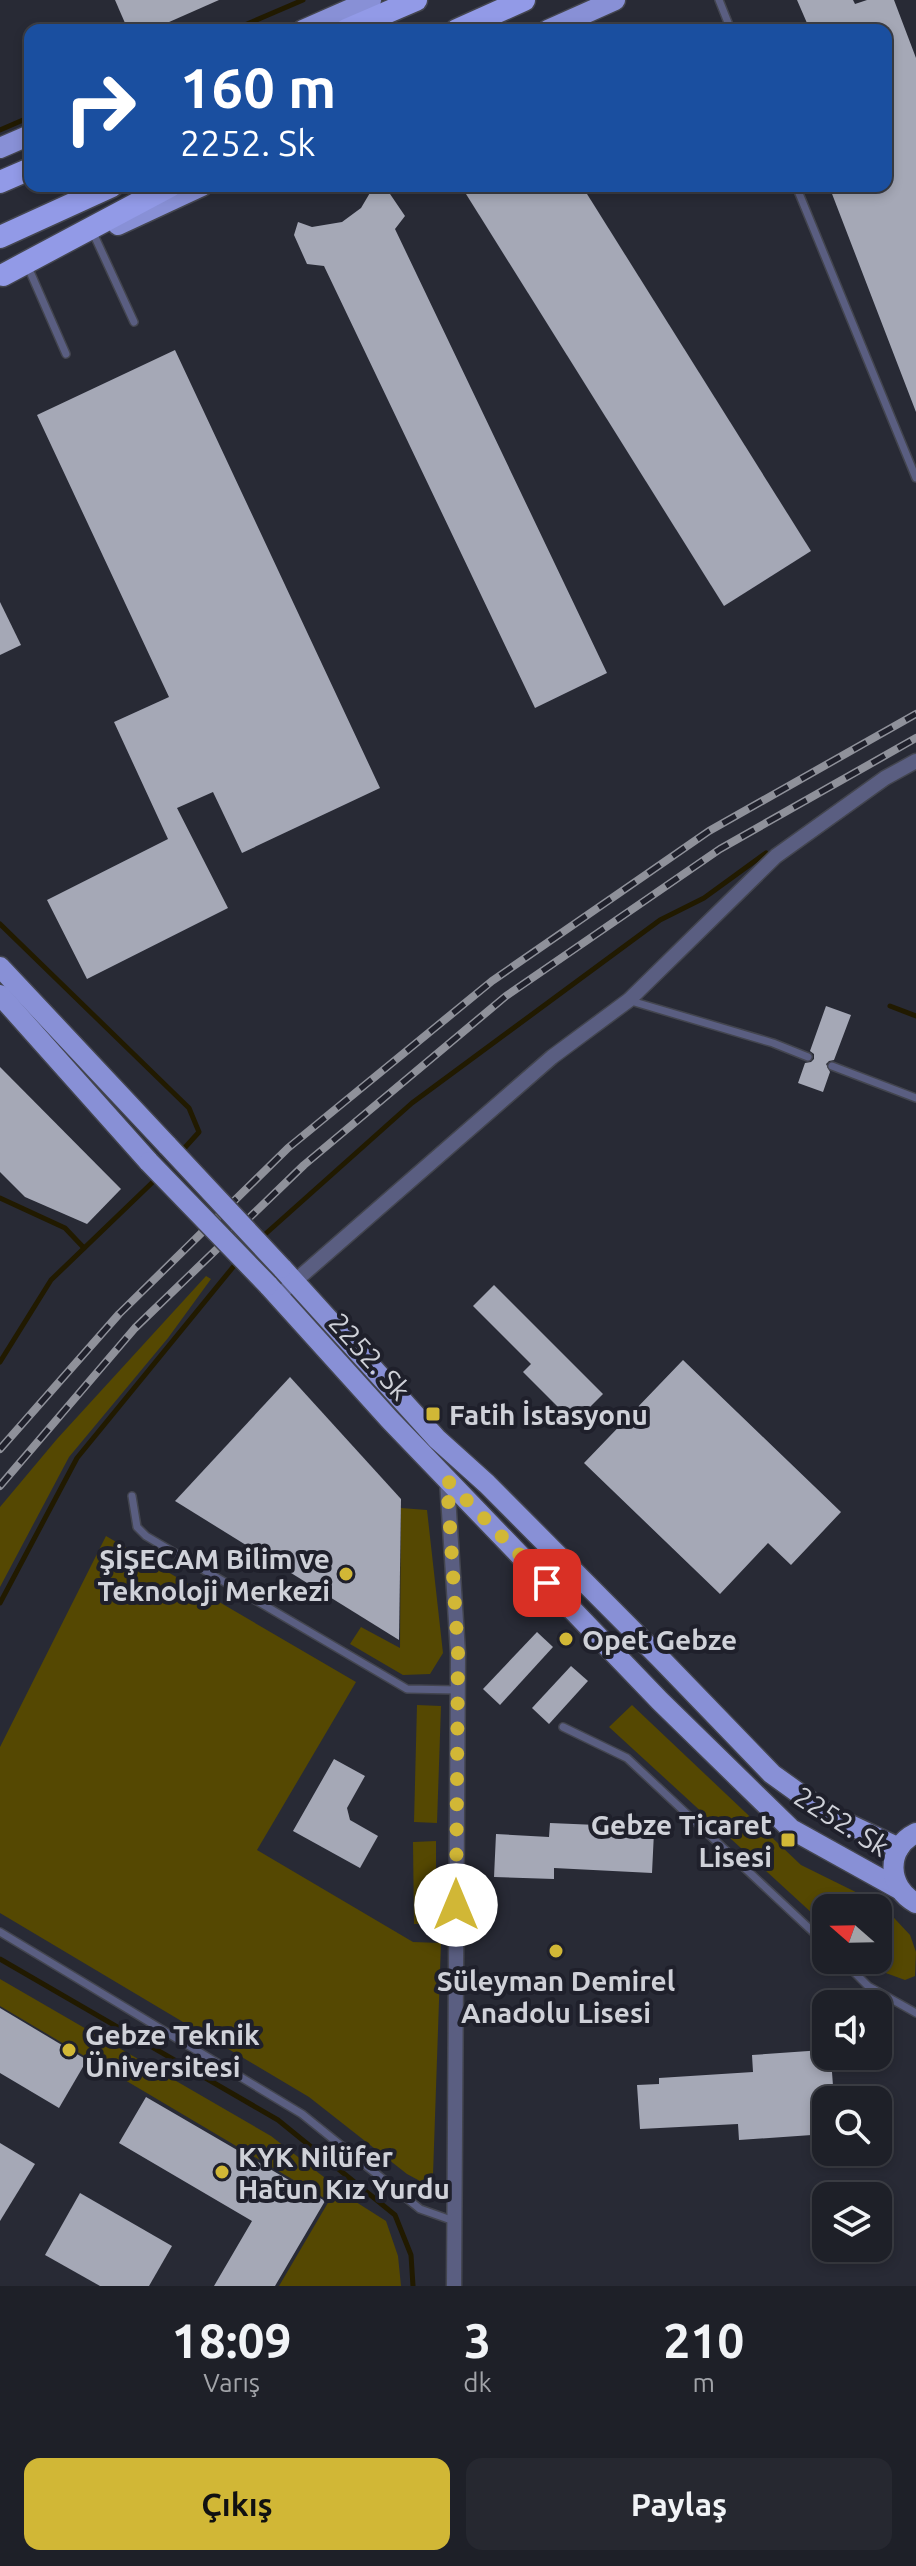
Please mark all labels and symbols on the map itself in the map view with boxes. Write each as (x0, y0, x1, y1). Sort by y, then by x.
street label: 2252. Sk (323, 1307, 417, 1405)
place label: Fatih İstasyonu (449, 1399, 648, 1430)
marker: Fatih İstasyonu (424, 1405, 442, 1423)
place label: ŞİŞECAM Bilim ve Teknoloji Merkezi (97, 1543, 330, 1606)
pin (513, 1549, 581, 1617)
marker: ŞİŞECAM Bilim ve Teknoloji Merkezi (337, 1565, 355, 1583)
place label: Opet Gebze (582, 1624, 737, 1655)
marker: Opet Gebze (557, 1630, 575, 1648)
street label: 2252. Sk (789, 1780, 895, 1862)
place label: Gebze Ticaret Lisesi (591, 1809, 772, 1872)
marker: Gebze Ticaret Lisesi (779, 1831, 797, 1849)
position arrow (414, 1863, 498, 1947)
north arrow (812, 1894, 892, 1974)
marker: Süleyman Demirel Anadolu Lisesi (547, 1942, 565, 1960)
place label: Süleyman Demirel Anadolu Lisesi (437, 1965, 675, 2028)
place label: Gebze Teknik Üniversitesi (85, 2019, 260, 2082)
marker: Gebze Teknik Üniversitesi (60, 2041, 78, 2059)
place label: KYK Nilüfer Hatun Kız Yurdu (238, 2141, 450, 2204)
marker: KYK Nilüfer Hatun Kız Yurdu (213, 2163, 231, 2181)

